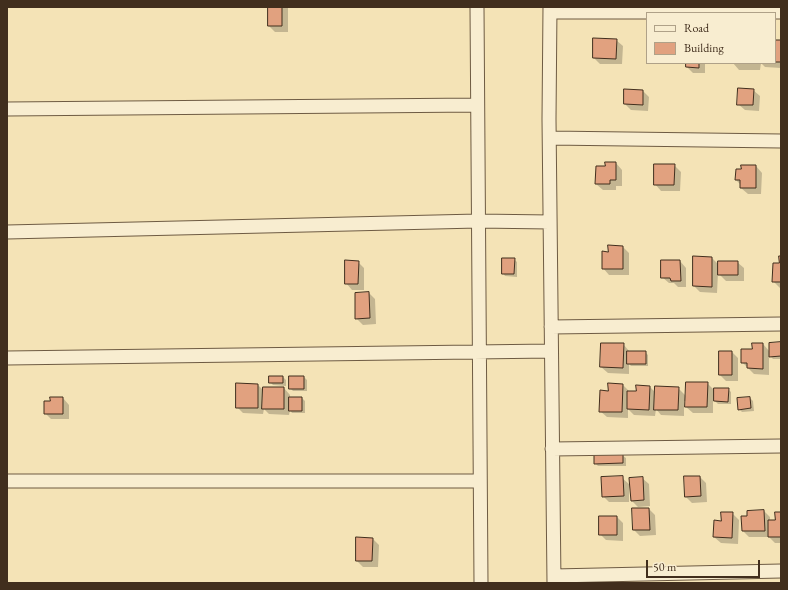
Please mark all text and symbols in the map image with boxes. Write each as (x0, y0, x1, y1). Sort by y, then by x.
legend (646, 12, 776, 64)
text: Road (684, 20, 709, 36)
text: Building (684, 40, 724, 56)
scale bar (648, 552, 762, 578)
text: 50 m (653, 559, 676, 575)

